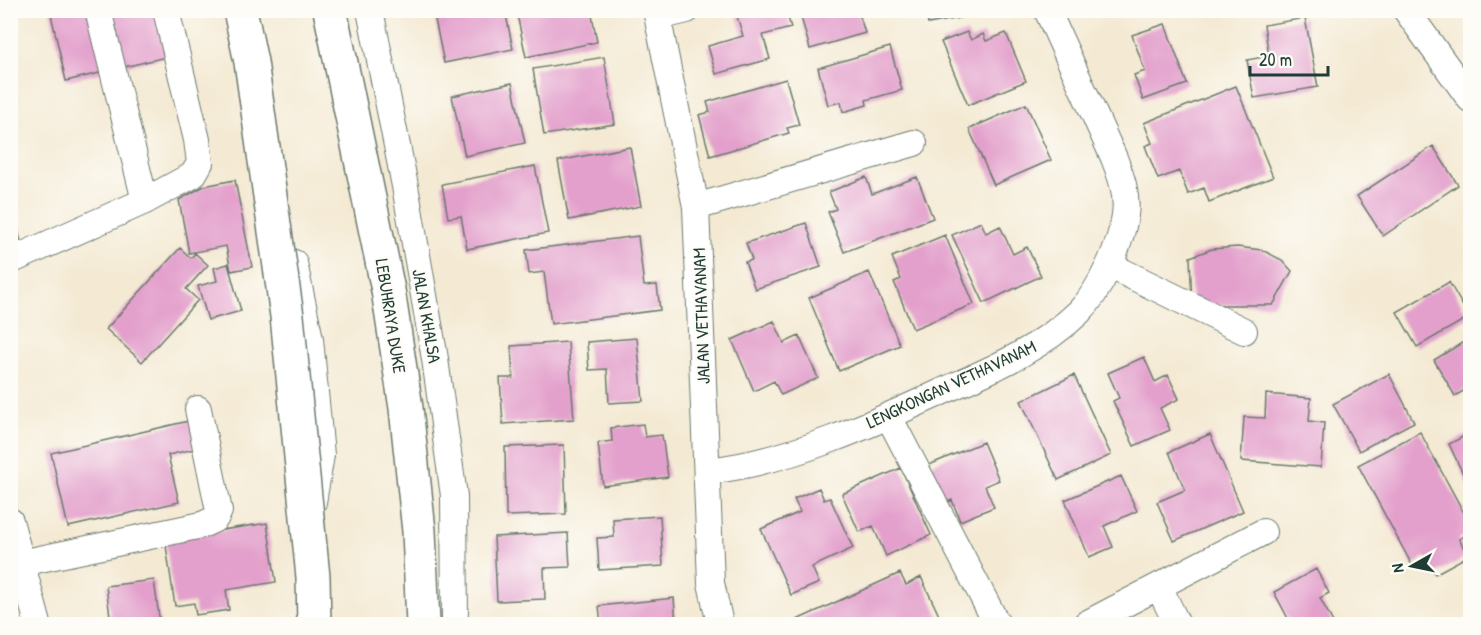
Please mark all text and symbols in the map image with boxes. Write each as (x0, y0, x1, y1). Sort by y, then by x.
scale bar (1250, 39, 1328, 77)
text: 20 m (1259, 47, 1292, 72)
street label: JALAN VETHAVANAM (686, 247, 716, 385)
street label: LEBUHRAYA DUKE (370, 257, 412, 375)
street label: JALAN KHALSA (406, 267, 448, 365)
street label: LENGKONGAN VETHAVANAM (862, 334, 1040, 434)
north arrow (1382, 536, 1442, 596)
text: N (1386, 562, 1409, 574)

